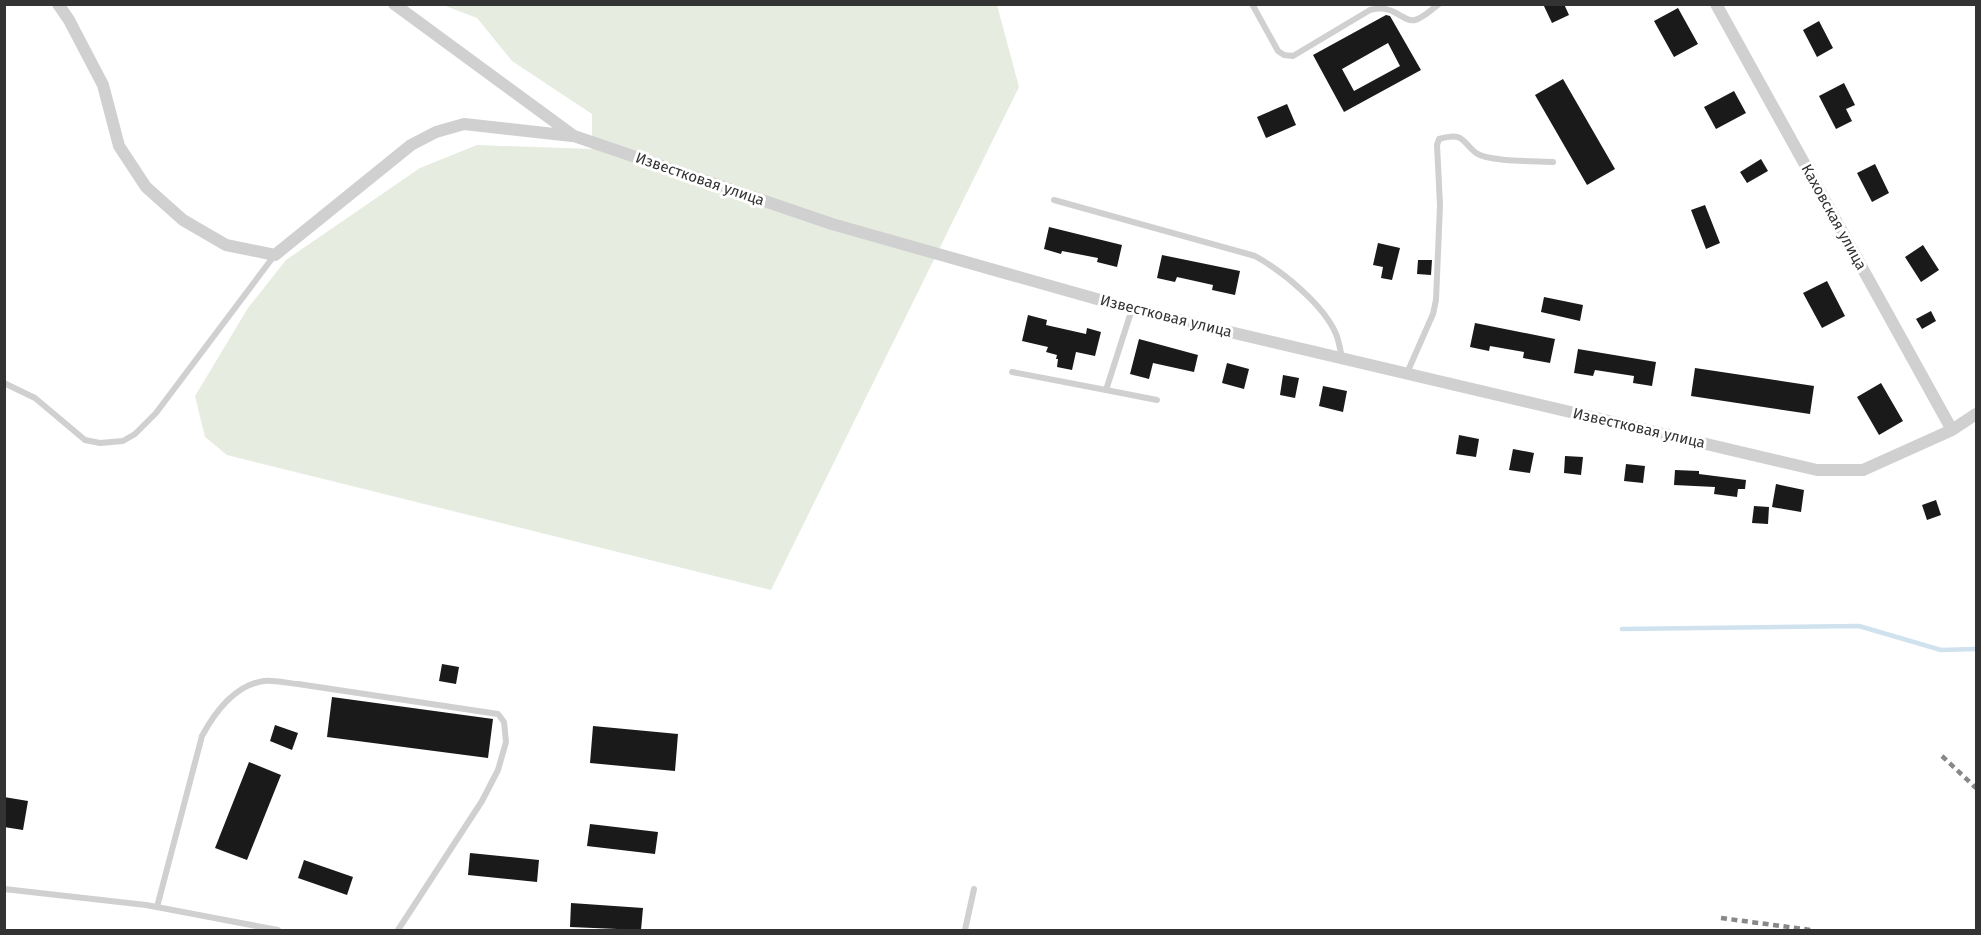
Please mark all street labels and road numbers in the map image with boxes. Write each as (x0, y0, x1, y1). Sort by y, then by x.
street label: Известковая улица (633, 148, 767, 210)
street label: Каховская улица (1797, 161, 1871, 273)
street label: Известковая улица (1098, 291, 1234, 341)
street label: Известковая улица (1571, 404, 1707, 452)

